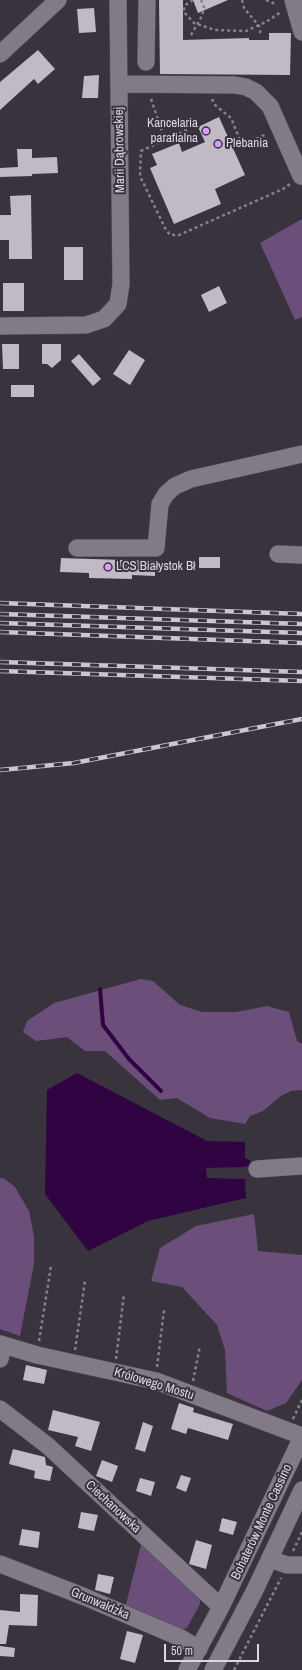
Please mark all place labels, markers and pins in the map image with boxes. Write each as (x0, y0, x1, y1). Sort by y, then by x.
place label: Kancelaria parafialna (147, 116, 198, 147)
marker: Kancelaria parafialna (201, 126, 211, 136)
place label: Plebania (226, 136, 268, 152)
marker: Plebania (213, 139, 223, 149)
place label: LCS Białystok Bł (116, 559, 195, 575)
marker: LCS Białystok Bł (103, 562, 113, 572)

